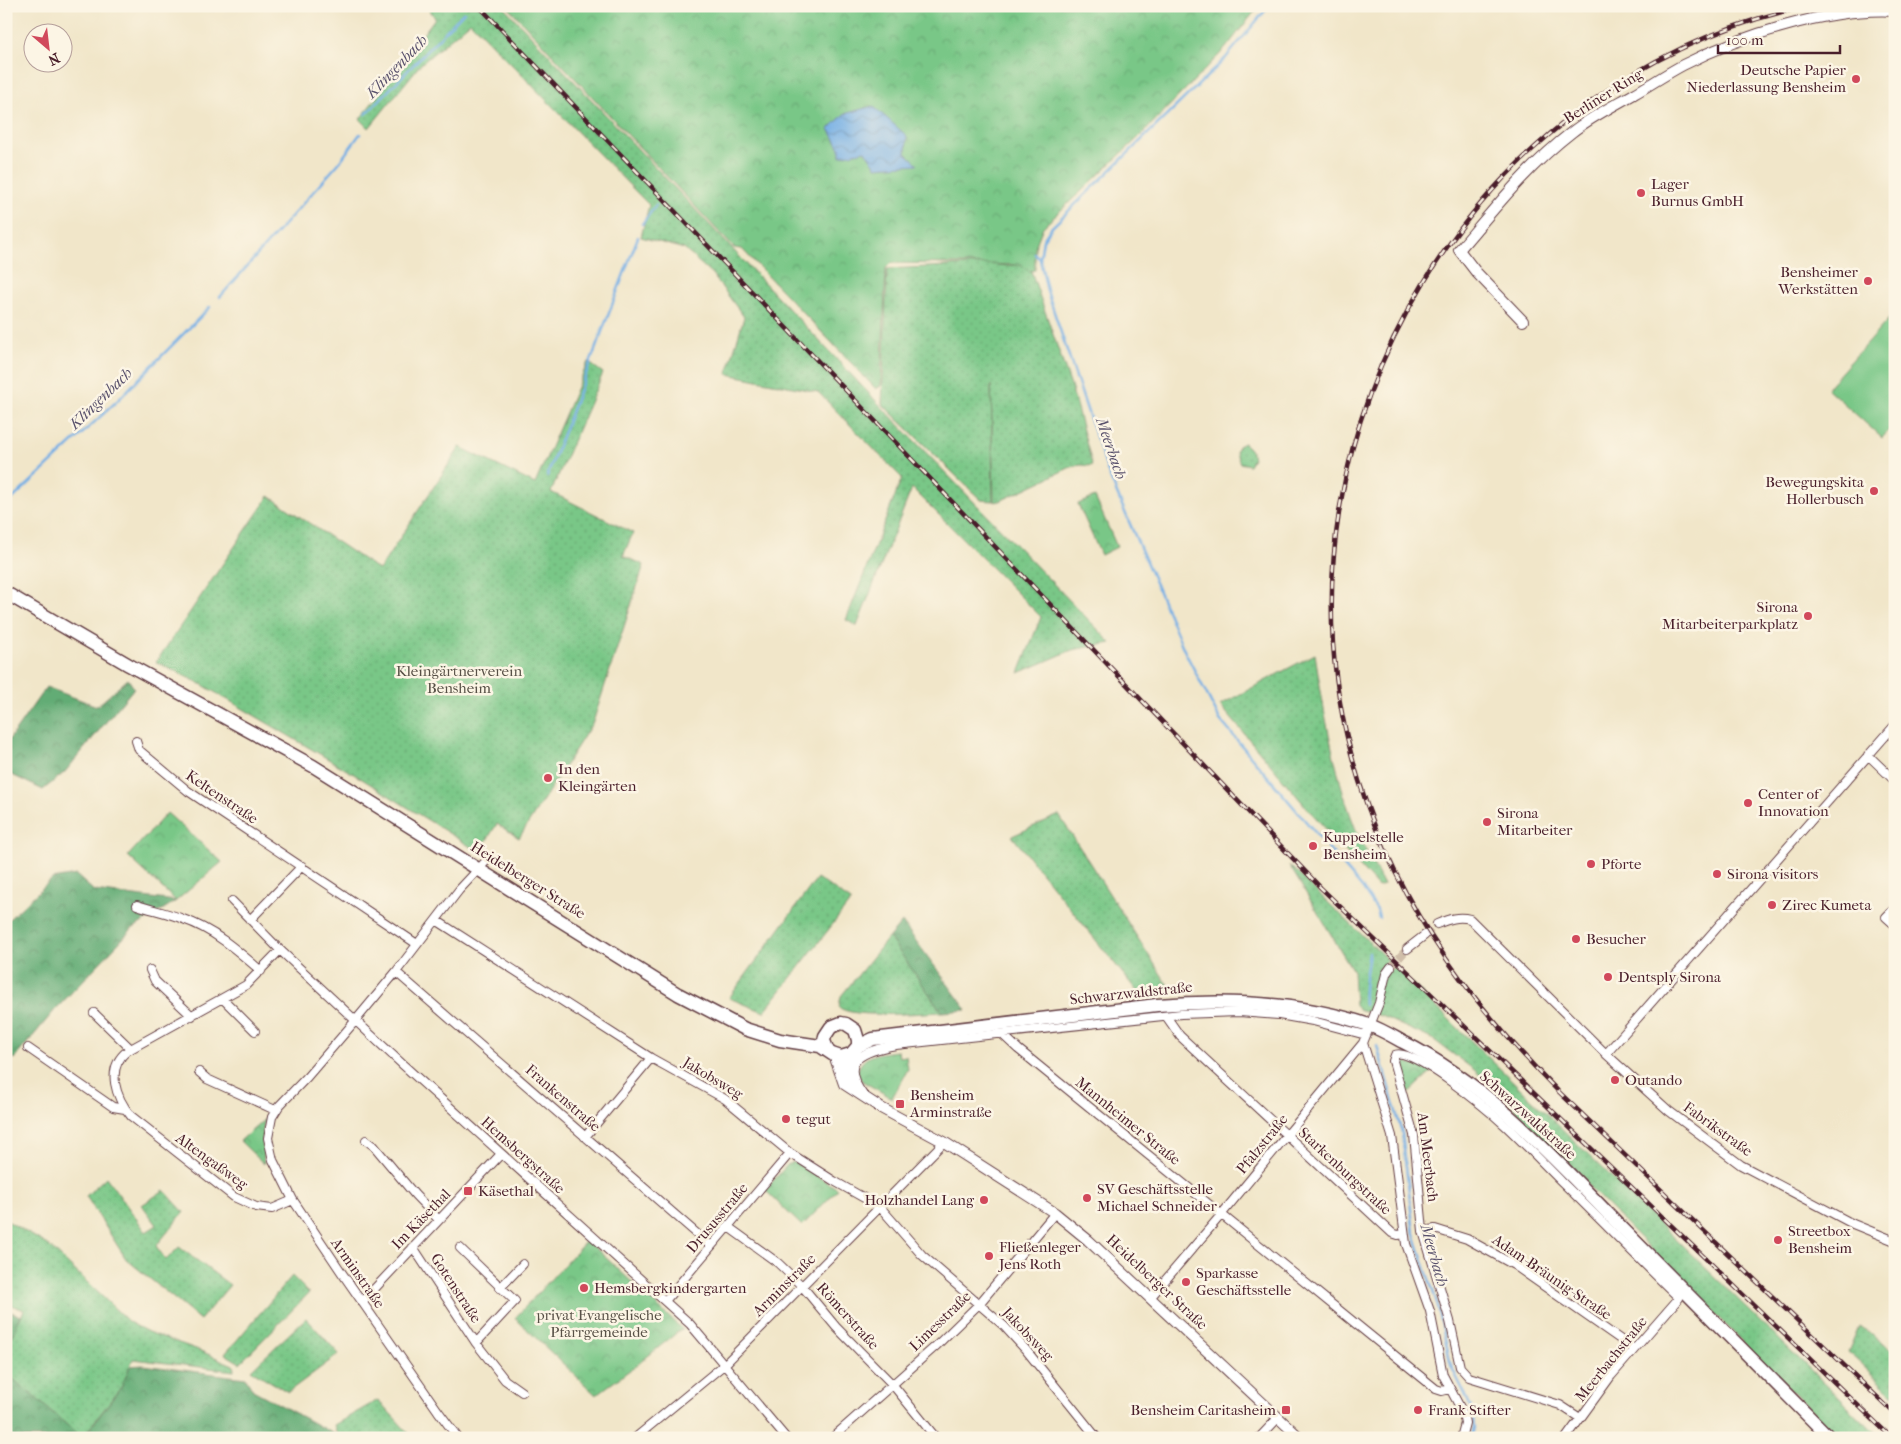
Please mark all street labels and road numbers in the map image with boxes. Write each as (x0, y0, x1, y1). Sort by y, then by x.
street label: Berliner Ring (1560, 64, 1647, 127)
street label: Keltenstraße (182, 766, 262, 828)
street label: Heidelberger Straße (467, 837, 589, 923)
street label: Schwarzwaldstraße (1069, 978, 1194, 1008)
street label: Jakobsweg (679, 1053, 747, 1103)
street label: Frankenstraße (522, 1061, 605, 1136)
street label: Schwarzwaldstraße (1476, 1067, 1580, 1163)
street label: Mannheimer Straße (1072, 1073, 1185, 1169)
street label: Fabrikstraße (1680, 1098, 1757, 1160)
street label: Pfalzstraße (1232, 1110, 1292, 1177)
street label: Am Meerbach (1413, 1110, 1442, 1203)
street label: Hemsbergstraße (477, 1113, 569, 1198)
street label: Starkenburgstraße (1295, 1123, 1396, 1219)
street label: Altengaßweg (172, 1128, 252, 1194)
street label: Drususstraße (683, 1179, 752, 1257)
street label: Im Käsethal (388, 1185, 454, 1253)
street label: Adam-Bräunig-Straße (1488, 1230, 1615, 1324)
street label: Heidelberger Straße (1103, 1231, 1212, 1334)
street label: Arminstraße (327, 1234, 389, 1312)
street label: Arminstraße (748, 1249, 820, 1321)
street label: Gotenstraße (427, 1250, 486, 1327)
street label: Römerstraße (813, 1279, 883, 1354)
street label: Limesstraße (905, 1287, 975, 1355)
street label: Jakobsweg (998, 1303, 1058, 1365)
street label: Meerbachstraße (1571, 1312, 1651, 1405)

